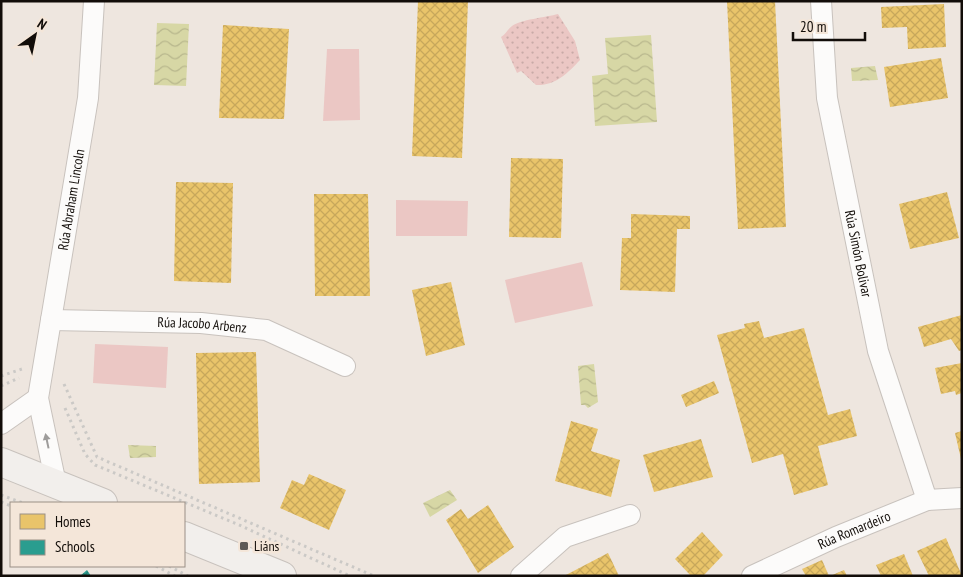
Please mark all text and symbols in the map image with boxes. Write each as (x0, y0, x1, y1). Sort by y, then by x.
north arrow (10, 10, 60, 60)
scale bar (793, 10, 866, 42)
text: N (34, 14, 50, 34)
text: 20 m (800, 17, 826, 36)
street label: Rúa Abraham Lincoln (54, 148, 88, 252)
street label: Rúa Simón Bolivar (841, 208, 876, 299)
street label: Rúa Jacobo Arbenz (157, 313, 247, 337)
one-way arrow (43, 434, 51, 449)
legend (10, 502, 185, 567)
street label: Rúa Romardeiro (815, 507, 893, 553)
text: Homes (55, 512, 91, 531)
text: Schools (55, 537, 95, 556)
place label: Liáns (254, 537, 280, 555)
marker: Liáns (238, 540, 250, 552)

